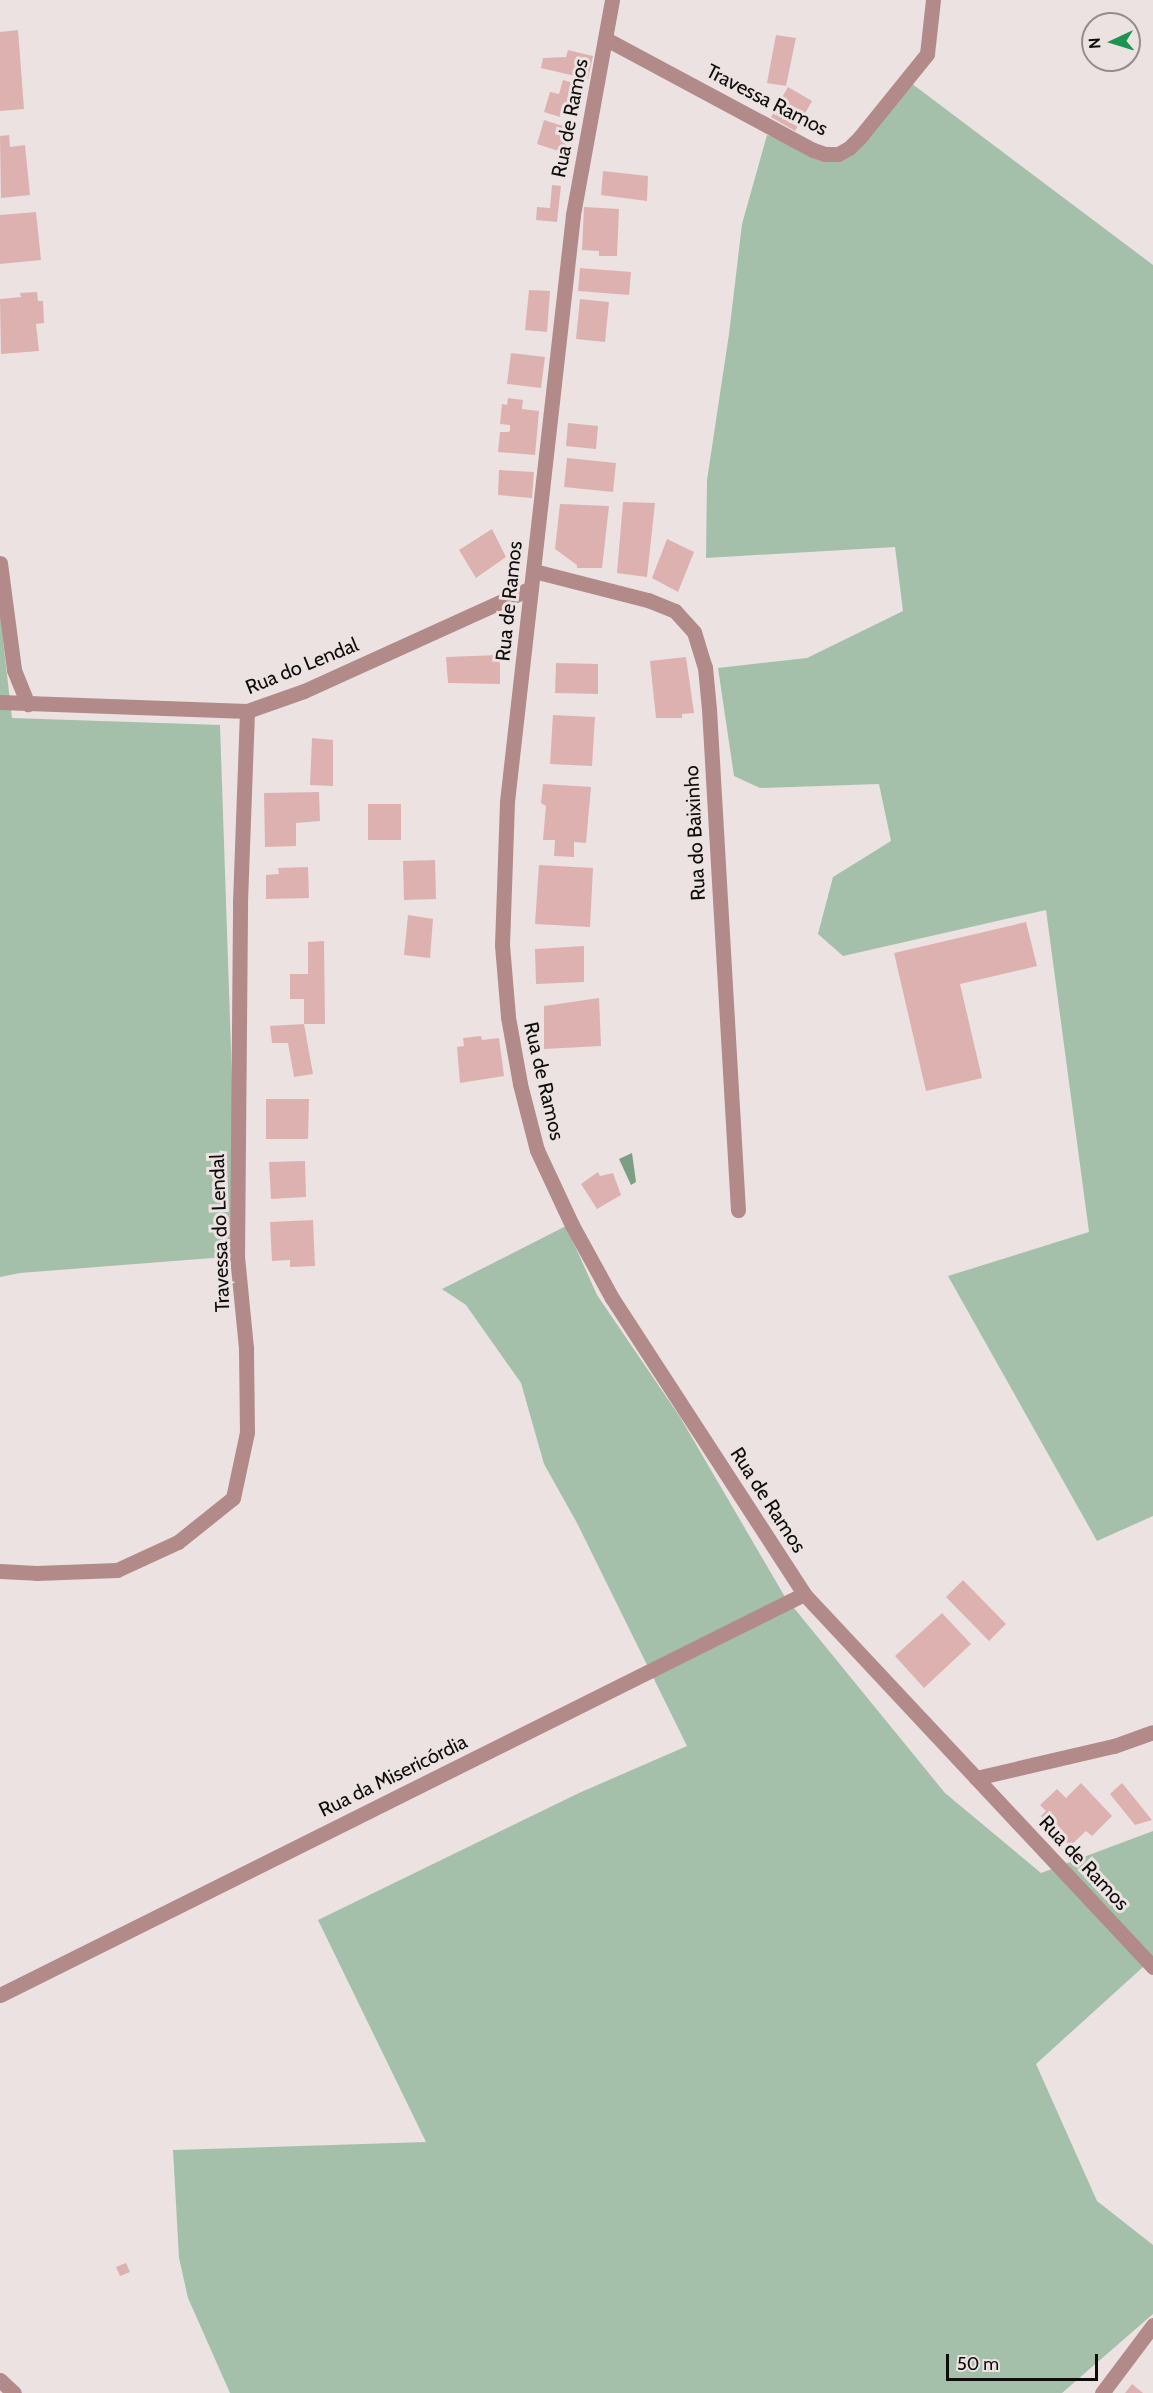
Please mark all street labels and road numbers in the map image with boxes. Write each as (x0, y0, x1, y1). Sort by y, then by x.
street label: Rua de Ramos (547, 57, 593, 179)
street label: Travessa Ramos (702, 59, 832, 141)
street label: Rua de Ramos (491, 540, 527, 662)
street label: Rua do Lendal (242, 632, 362, 700)
street label: Rua do Baixinho (679, 765, 711, 901)
street label: Rua de Ramos (519, 1020, 569, 1142)
street label: Travessa do Lendal (205, 1154, 235, 1312)
street label: Rua de Ramos (725, 1443, 811, 1557)
street label: Rua da Misericórdia (315, 1730, 471, 1822)
street label: Rua de Ramos (1034, 1811, 1134, 1915)

